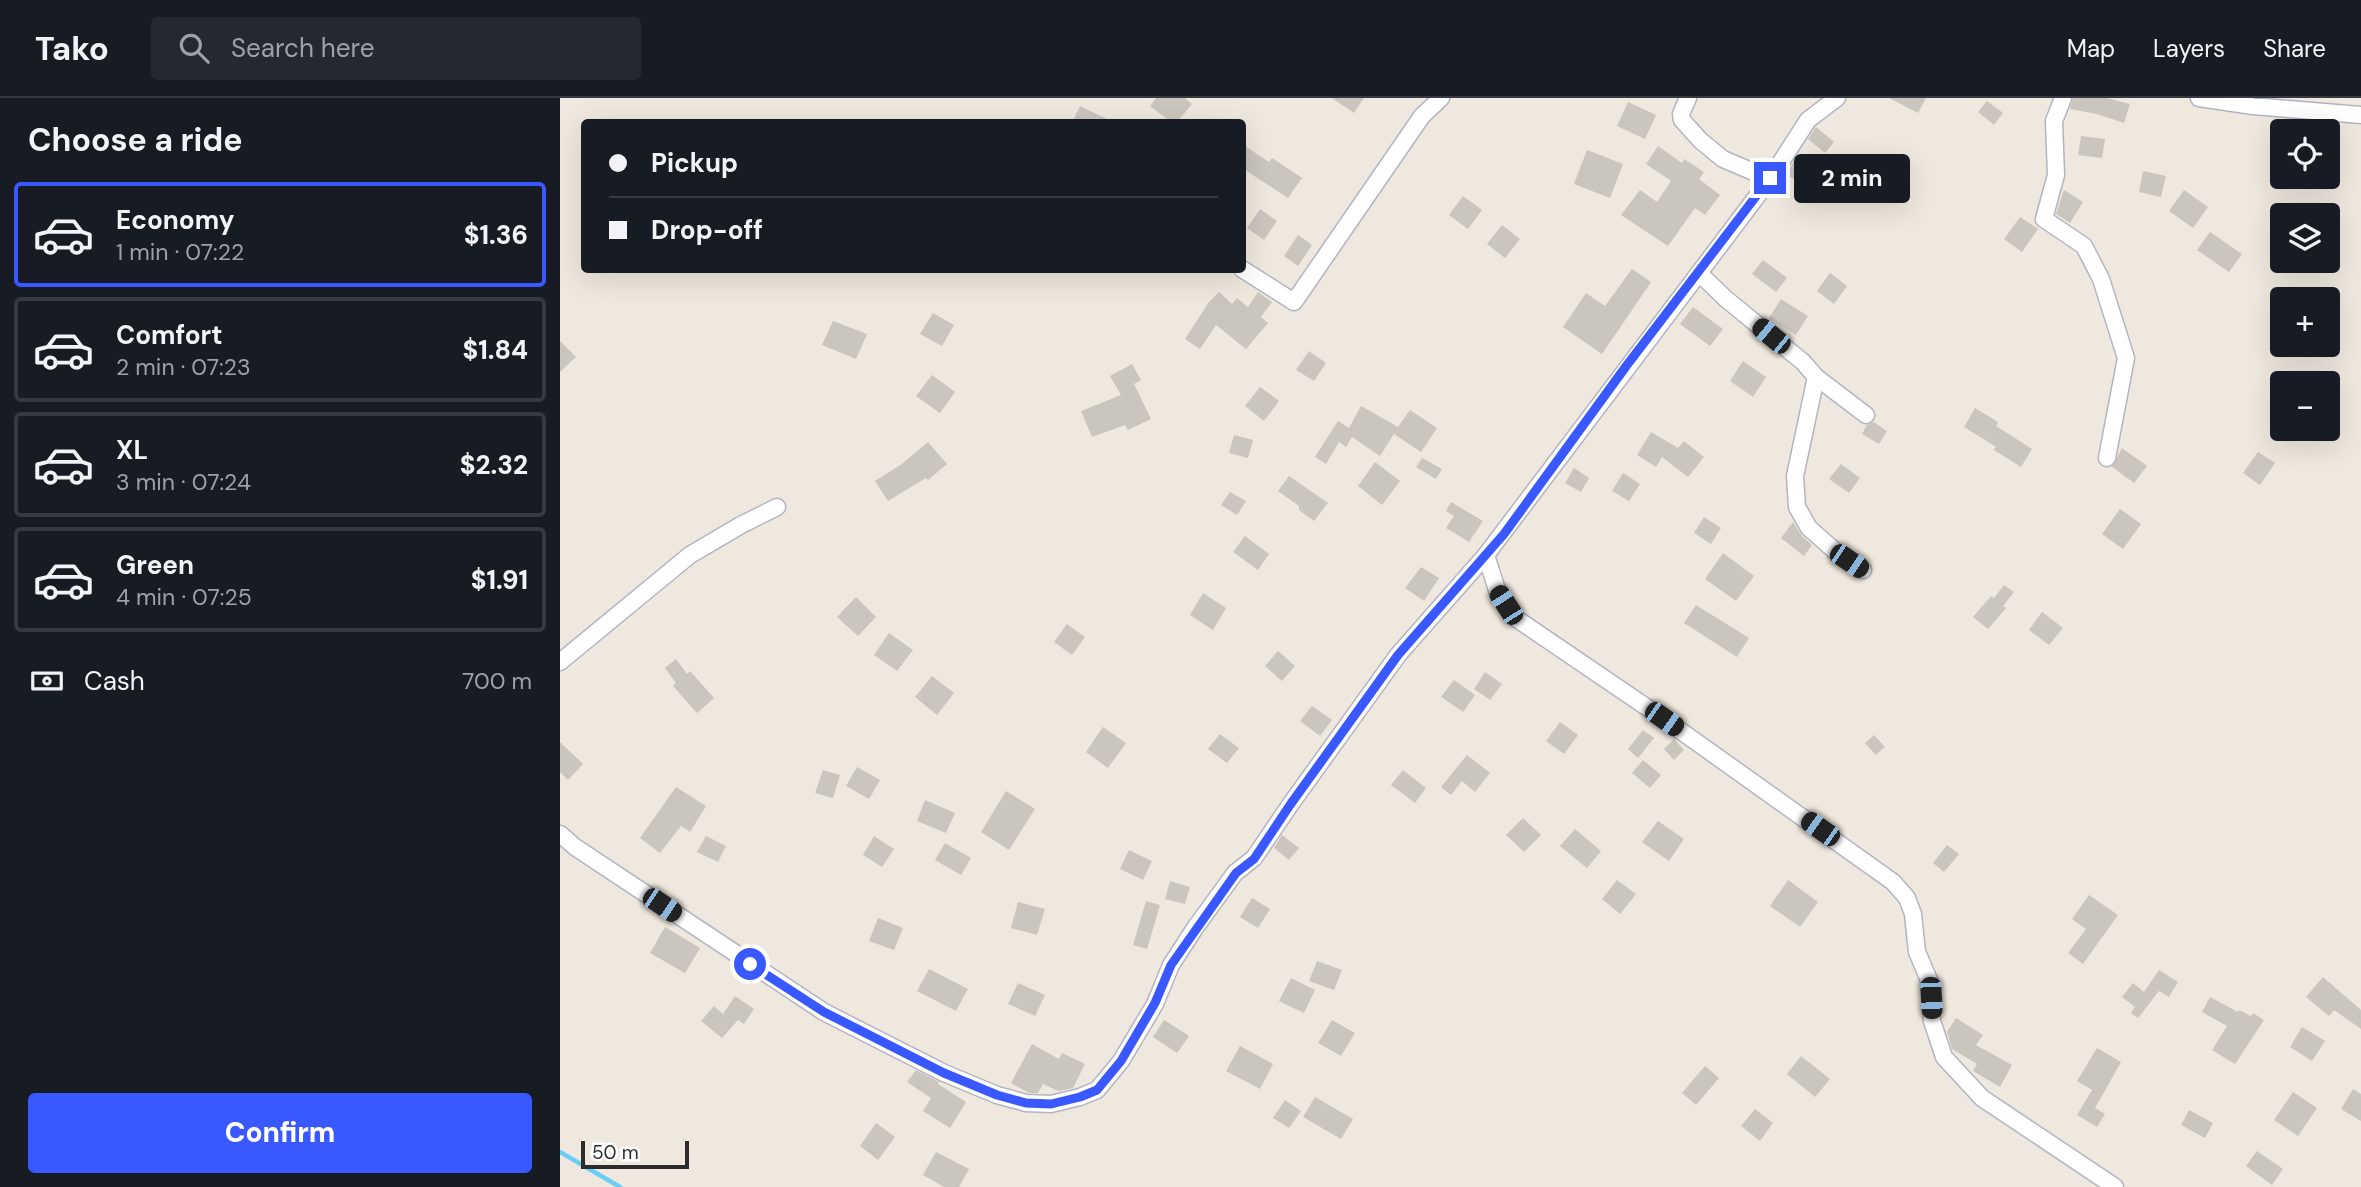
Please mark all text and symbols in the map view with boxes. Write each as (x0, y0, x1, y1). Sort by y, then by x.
search box (151, 17, 641, 80)
text: Tako (35, 27, 109, 70)
icon: search (175, 29, 213, 67)
text: Search here (231, 31, 374, 65)
text: Map (2067, 33, 2115, 64)
text: Layers (2153, 33, 2225, 64)
text: Share (2263, 33, 2326, 64)
text: Choose a ride (28, 119, 243, 161)
map controls (2270, 119, 2340, 441)
button: locate (2270, 119, 2340, 189)
text: Pickup (651, 146, 738, 180)
callout: 2 min (1794, 154, 1910, 202)
route end (1754, 162, 1786, 194)
text: 2 min (1821, 163, 1883, 193)
icon: car (32, 203, 95, 266)
text: Economy (116, 203, 234, 237)
button: layers (2270, 203, 2340, 273)
text: Drop-off (651, 213, 763, 247)
text: $1.36 (464, 218, 528, 252)
text: 1 min · 07:22 (116, 237, 244, 267)
button: + (2270, 287, 2340, 357)
car (1749, 315, 1794, 357)
icon: car (32, 318, 95, 381)
text: Comfort (116, 318, 222, 352)
text: $1.84 (462, 333, 528, 367)
text: 2 min · 07:23 (116, 352, 251, 382)
button: − (2270, 371, 2340, 441)
icon: car (32, 433, 95, 496)
text: XL (116, 433, 148, 467)
text: $2.32 (460, 448, 528, 482)
text: 3 min · 07:24 (116, 467, 251, 497)
car (1826, 541, 1873, 581)
icon: car (32, 548, 95, 611)
text: Green (116, 548, 194, 582)
text: $1.91 (471, 563, 528, 597)
text: 4 min · 07:25 (116, 582, 252, 612)
car (1486, 582, 1527, 628)
icon: cash (28, 662, 66, 700)
text: Cash (84, 664, 145, 698)
text: 700 m (462, 666, 532, 696)
car (1641, 698, 1688, 740)
car (1797, 808, 1844, 850)
car (639, 885, 686, 925)
route start (734, 948, 766, 980)
car (1920, 976, 1943, 1020)
button: Confirm (28, 1093, 532, 1173)
scale bar (581, 1138, 690, 1170)
text: 50 m (592, 1140, 639, 1165)

